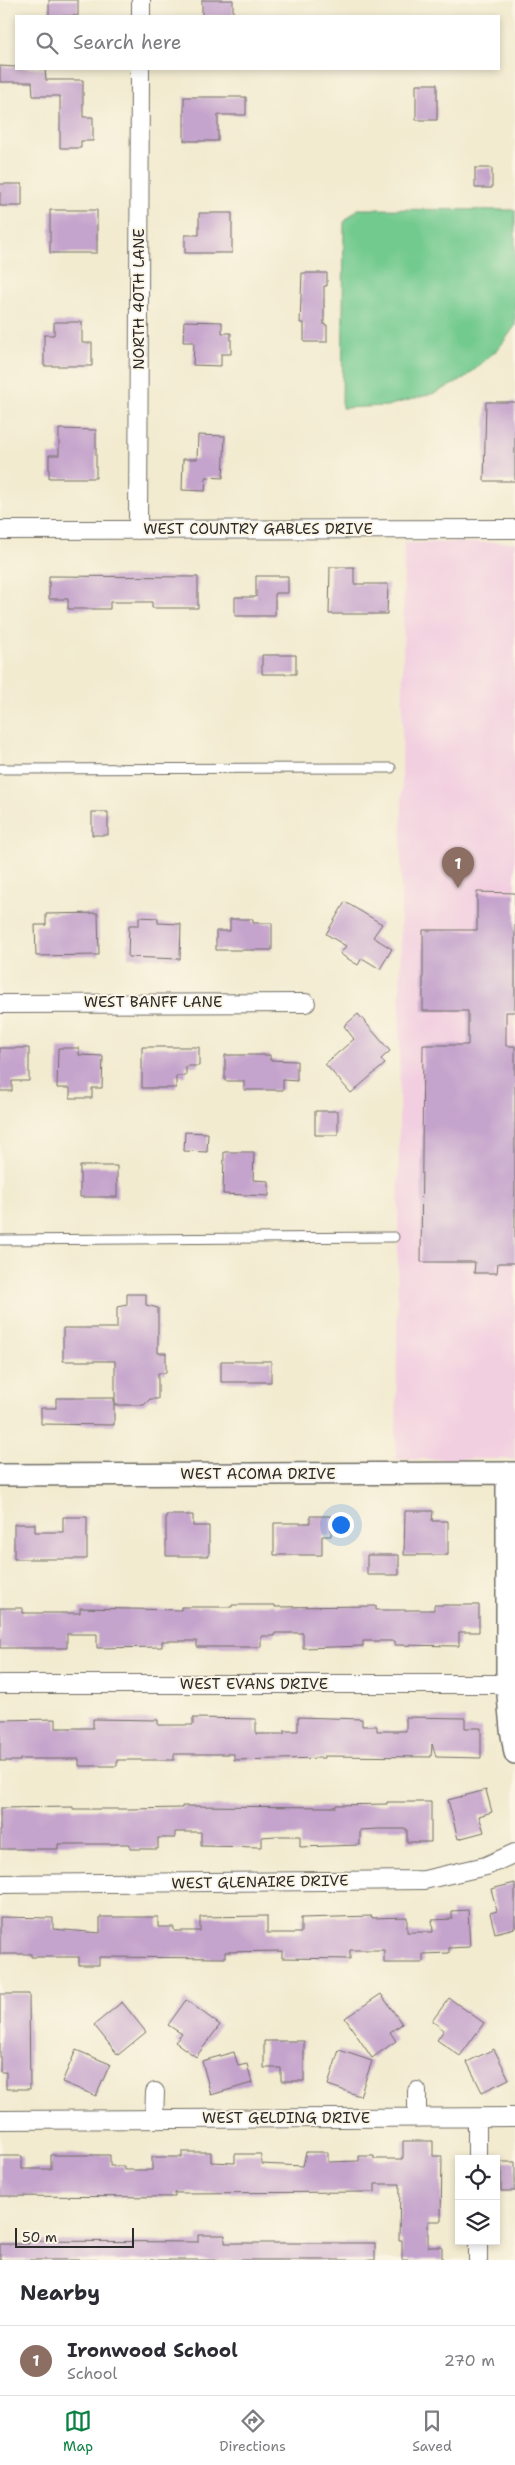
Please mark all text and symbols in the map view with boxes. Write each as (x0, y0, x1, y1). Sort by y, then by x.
search box (15, 15, 500, 70)
icon: search (33, 29, 61, 57)
text: Search here (73, 30, 182, 55)
street label: NORTH 40TH LANE (129, 228, 149, 370)
street label: WEST COUNTRY GABLES DRIVE (143, 519, 373, 539)
pin: 1 (442, 847, 474, 888)
street label: WEST BANFF LANE (84, 992, 222, 1012)
street label: WEST ACOMA DRIVE (180, 1464, 336, 1484)
your location (328, 1512, 354, 1538)
street label: WEST EVANS DRIVE (180, 1674, 328, 1694)
street label: WEST GLENAIRE DRIVE (171, 1870, 349, 1894)
street label: WEST GELDING DRIVE (202, 2108, 370, 2128)
map controls (455, 2155, 500, 2245)
button: locate (455, 2155, 500, 2200)
button: layers (455, 2200, 500, 2245)
scale bar (15, 2225, 134, 2248)
text: 50 m (22, 2228, 57, 2246)
text: Nearby (20, 2279, 100, 2307)
text: Ironwood School (67, 2338, 238, 2363)
text: 1 (32, 2350, 40, 2371)
text: 270 m (444, 2350, 495, 2371)
text: School (67, 2363, 117, 2384)
tab: Map (63, 2407, 93, 2455)
tab: Directions (219, 2407, 286, 2455)
tab: Saved (412, 2407, 452, 2455)

